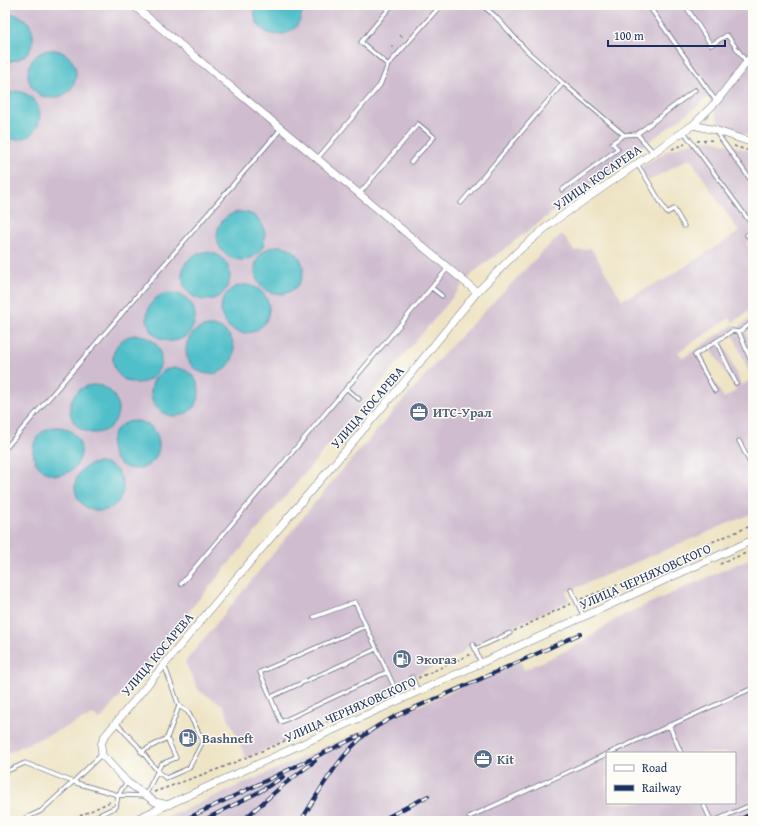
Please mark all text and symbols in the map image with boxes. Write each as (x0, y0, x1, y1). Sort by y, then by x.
scale bar (608, 22, 725, 48)
text: 100 m (614, 27, 644, 44)
street label: УЛИЦА КОСАРЕВА (549, 140, 645, 215)
street label: УЛИЦА КОСАРЕВА (326, 362, 409, 453)
office icon: ИТС-Урал (408, 401, 430, 423)
place label: ИТС-Урал (433, 403, 492, 422)
street label: УЛИЦА ЧЕРНЯХОВСКОГО (576, 539, 714, 614)
street label: УЛИЦА КОСАРЕВА (117, 608, 198, 700)
fuel station icon: Экогаз (391, 648, 413, 670)
place label: Экогаз (416, 650, 457, 669)
street label: УЛИЦА ЧЕРНЯХОВСКОГО (281, 672, 419, 747)
fuel station icon: Bashneft (177, 727, 199, 749)
place label: Bashneft (202, 729, 254, 748)
office icon: Kit (472, 748, 494, 770)
place label: Kit (497, 750, 514, 769)
legend (606, 752, 736, 804)
text: Road (642, 759, 668, 776)
text: Railway (642, 779, 681, 796)

